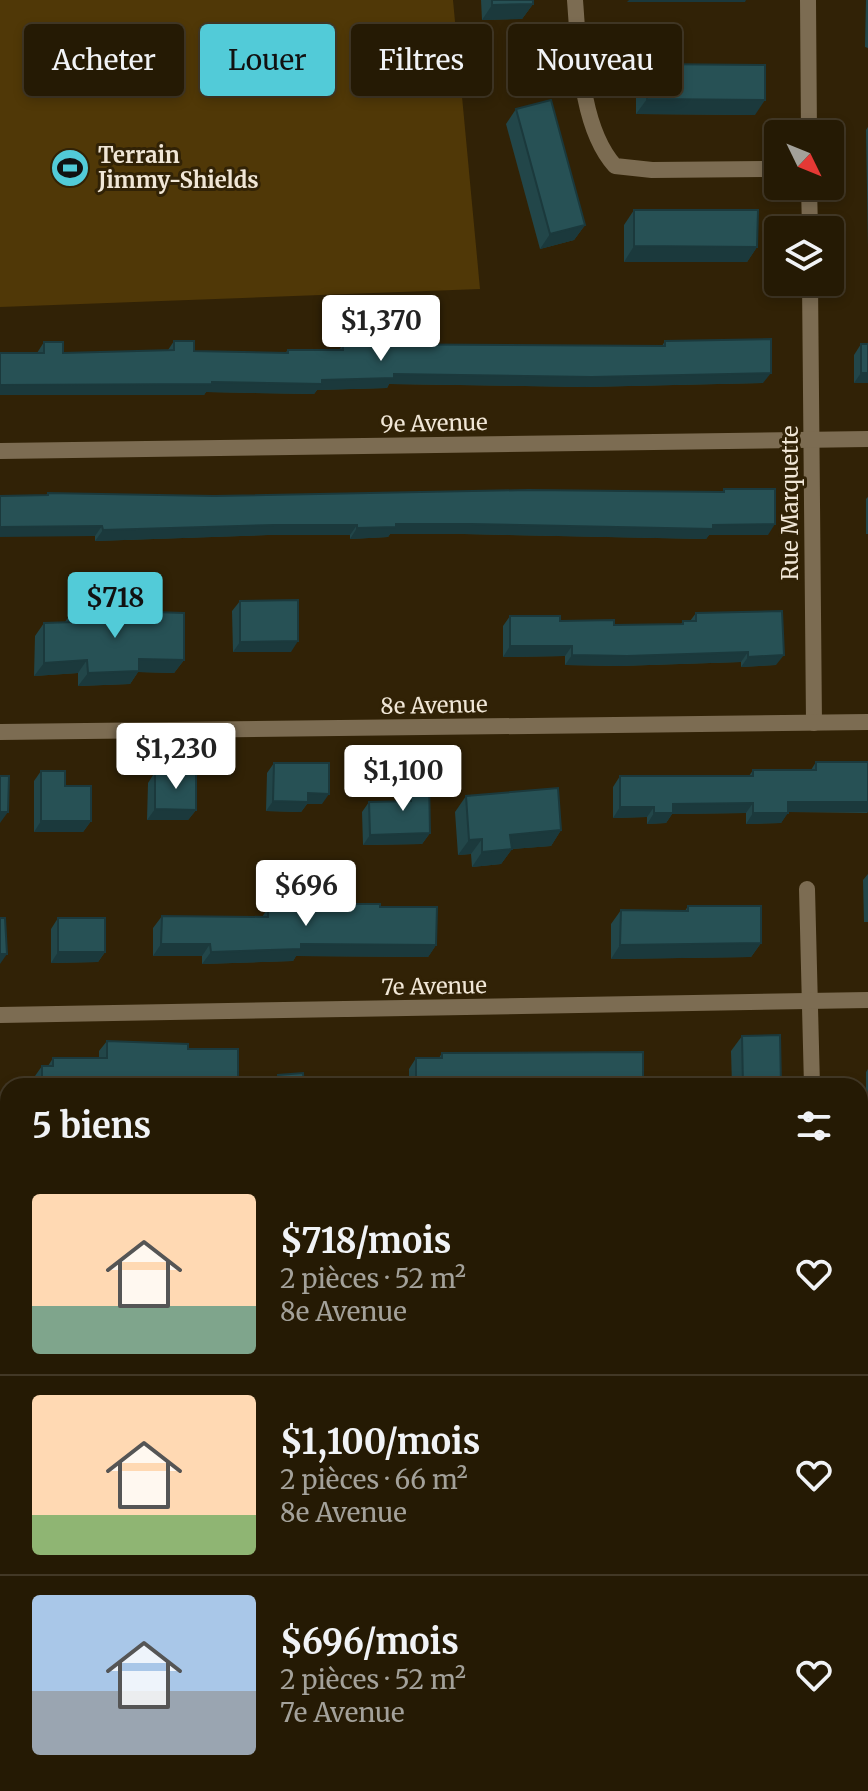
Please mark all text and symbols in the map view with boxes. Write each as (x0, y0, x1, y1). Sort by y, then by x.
chip: Acheter (24, 24, 184, 96)
chip: Louer (200, 24, 335, 96)
chip: Filtres (351, 24, 492, 96)
chip: Nouveau (508, 24, 682, 96)
north arrow (764, 120, 844, 200)
map controls (764, 120, 844, 296)
place label: Terrain Jimmy-Shields (97, 141, 259, 194)
sports icon: Terrain Jimmy-Shields (49, 147, 91, 189)
button: layers (764, 216, 844, 296)
pin: $1,370 (316, 295, 446, 363)
text: $1,370 (340, 304, 422, 337)
street label: 9e Avenue (380, 408, 488, 438)
street label: Rue Marquette (776, 426, 804, 580)
pin: $718 (68, 572, 162, 640)
text: $718 (86, 581, 144, 614)
street label: 8e Avenue (380, 690, 488, 720)
pin: $1,230 (111, 723, 241, 791)
text: $1,230 (134, 732, 218, 765)
pin: $1,100 (338, 745, 468, 813)
text: $1,100 (362, 754, 444, 787)
pin: $696 (259, 860, 353, 928)
text: $696 (274, 869, 338, 902)
street label: 7e Avenue (381, 971, 487, 1001)
icon: filters (792, 1104, 836, 1148)
text: 5 biens (32, 1105, 151, 1147)
text: $718/mois (280, 1220, 451, 1262)
icon: home (96, 1226, 192, 1322)
icon: heart (792, 1252, 836, 1296)
text: 2 pièces · 52 m² (280, 1262, 466, 1295)
text: 8e Avenue (280, 1295, 407, 1328)
text: $1,100/mois (280, 1421, 480, 1463)
icon: home (96, 1427, 192, 1523)
icon: heart (792, 1453, 836, 1497)
text: 2 pièces · 66 m² (280, 1463, 468, 1496)
text: 8e Avenue (280, 1496, 407, 1529)
text: $696/mois (280, 1621, 459, 1663)
icon: home (96, 1627, 192, 1723)
icon: heart (792, 1653, 836, 1697)
text: 2 pièces · 52 m² (280, 1663, 466, 1696)
text: 7e Avenue (280, 1696, 405, 1729)

